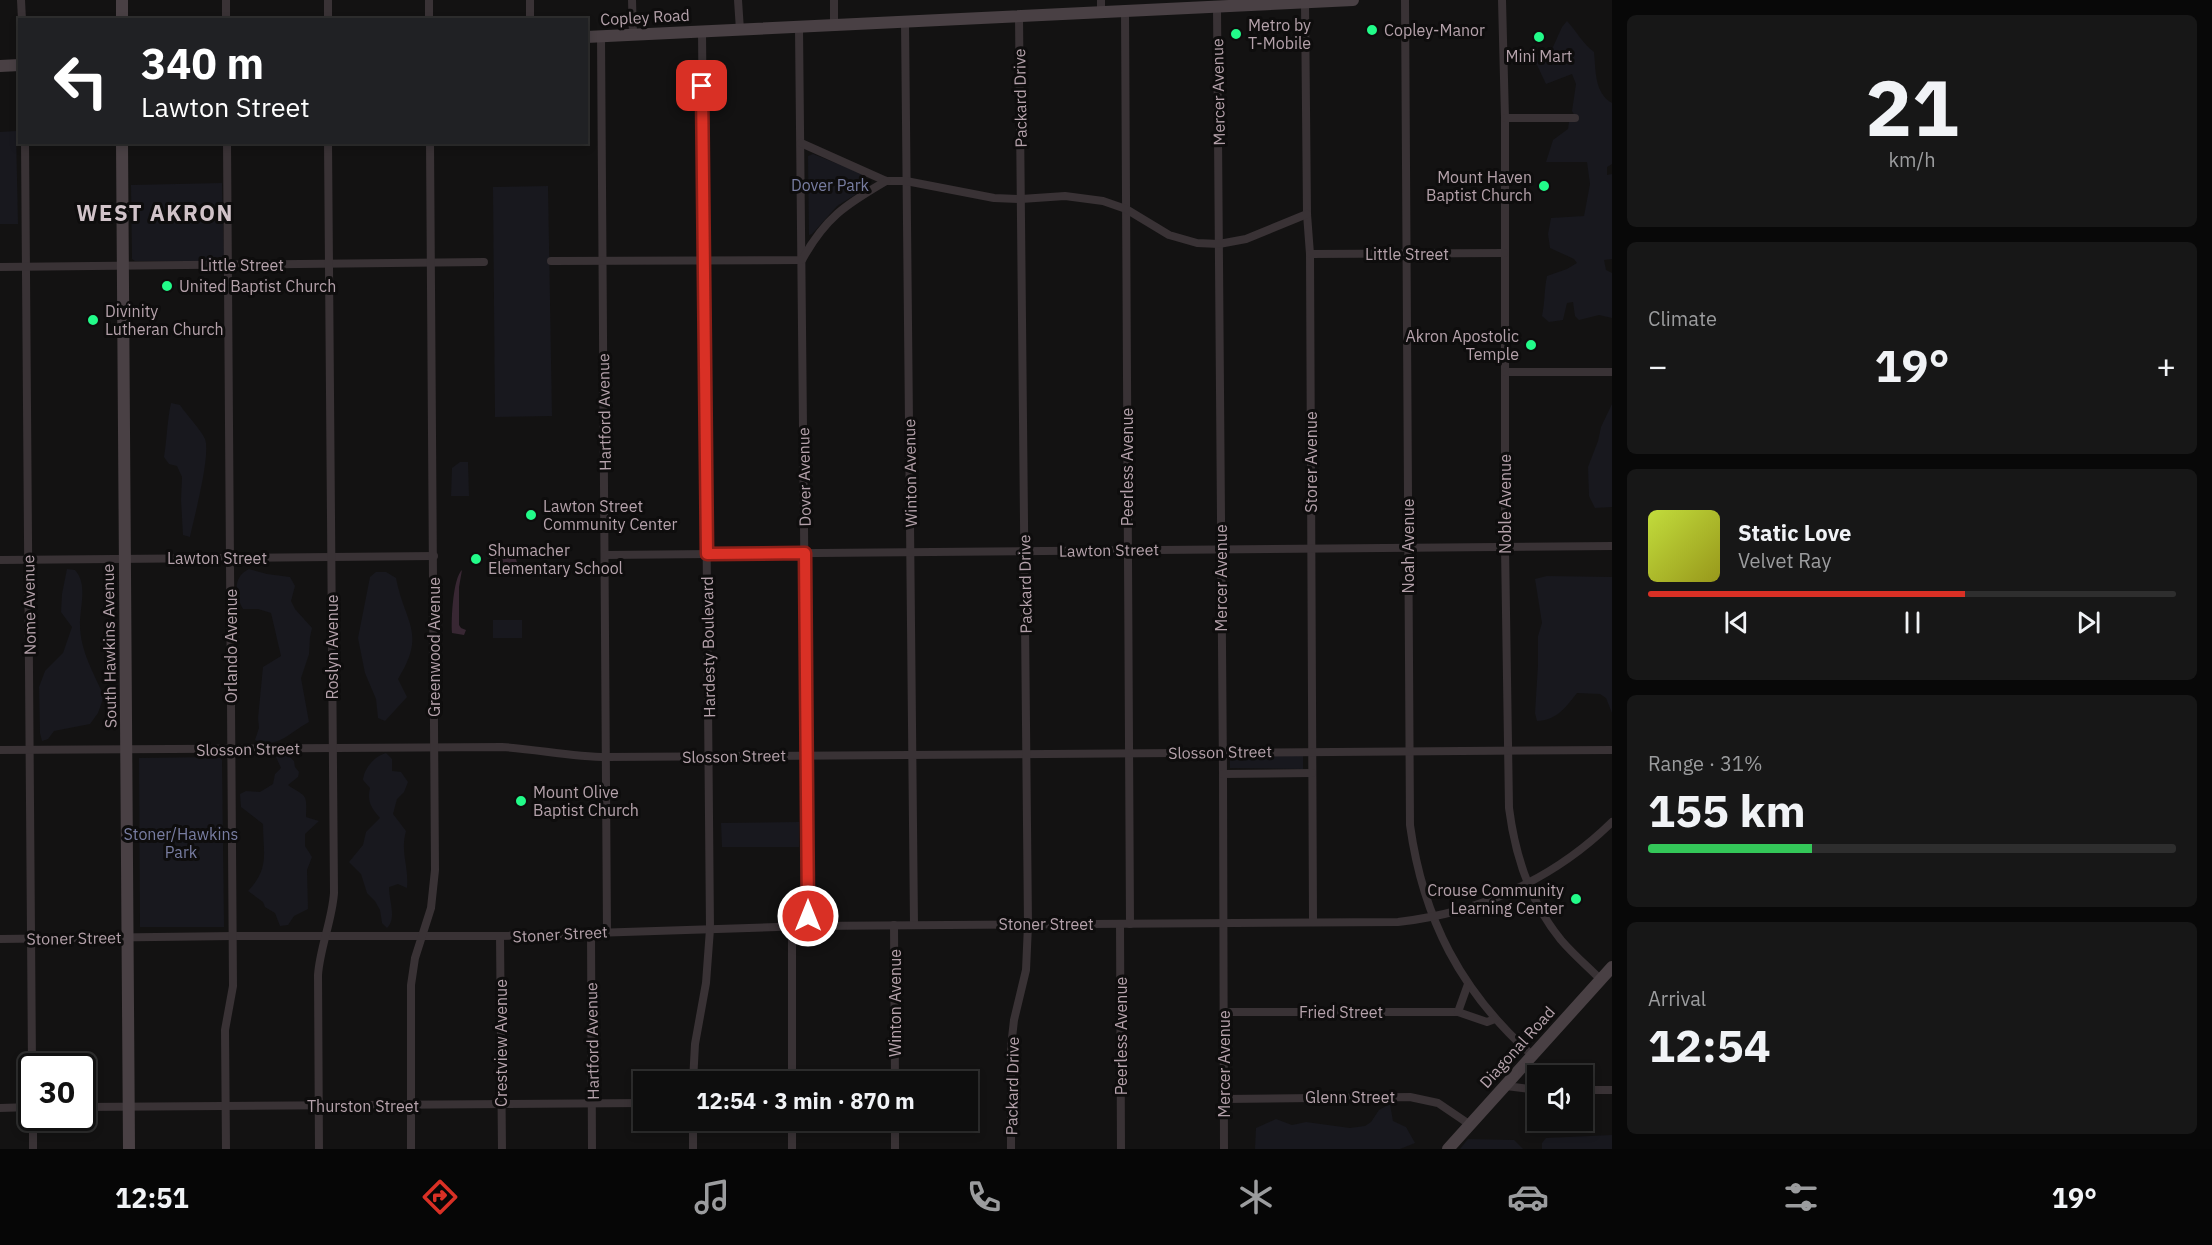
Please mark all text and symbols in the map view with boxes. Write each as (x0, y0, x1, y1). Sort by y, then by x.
street label: Copley Road (600, 5, 690, 29)
place label: Metro by T-Mobile (1248, 15, 1311, 53)
place label: Copley-Manor (1384, 20, 1485, 40)
marker: Copley-Manor (1365, 23, 1379, 37)
marker: Metro by T-Mobile (1229, 27, 1243, 41)
marker: Mini Mart (1532, 30, 1546, 44)
text: 340 m (141, 36, 264, 91)
street label: Mercer Avenue (1207, 38, 1229, 146)
icon: left (42, 42, 120, 120)
place label: Mini Mart (1506, 46, 1572, 66)
street label: Packard Drive (1009, 48, 1031, 148)
text: 21 (1865, 56, 1959, 157)
pin (676, 60, 727, 111)
icon: arrive (685, 69, 718, 102)
text: Lawton Street (141, 89, 310, 124)
text: km/h (1888, 146, 1936, 173)
place label: Mount Haven Baptist Church (1426, 167, 1532, 205)
park label: Dover Park (791, 175, 870, 195)
marker: Mount Haven Baptist Church (1537, 179, 1551, 193)
district label: WEST AKRON (76, 198, 234, 227)
street label: Little Street (1365, 244, 1449, 264)
street label: Little Street (200, 255, 284, 275)
place label: United Baptist Church (179, 276, 336, 296)
marker: United Baptist Church (160, 279, 174, 293)
place label: Divinity Lutheran Church (105, 301, 224, 339)
text: Climate (1648, 305, 1717, 332)
marker: Divinity Lutheran Church (86, 313, 100, 327)
place label: Akron Apostolic Temple (1406, 326, 1519, 364)
text: 19° (1874, 336, 1950, 394)
marker: Akron Apostolic Temple (1524, 338, 1538, 352)
text: − (1648, 344, 1668, 387)
text: + (2156, 344, 2176, 387)
street label: Hartford Avenue (593, 353, 615, 471)
street label: Peerless Avenue (1117, 407, 1137, 526)
street label: Storer Avenue (1301, 411, 1321, 513)
street label: Winton Avenue (899, 419, 921, 527)
street label: Dover Avenue (793, 427, 815, 527)
street label: Noble Avenue (1495, 454, 1515, 554)
place label: Lawton Street Community Center (543, 496, 678, 534)
street label: Noah Avenue (1398, 498, 1418, 594)
marker: Lawton Street Community Center (524, 508, 538, 522)
text: Static Love (1738, 518, 1851, 547)
street label: Mercer Avenue (1211, 524, 1231, 632)
street label: Packard Drive (1014, 534, 1036, 634)
street label: Lawton Street (1059, 539, 1159, 561)
place label: Shumacher Elementary School (488, 540, 623, 578)
text: Velvet Ray (1738, 547, 1831, 574)
street label: Lawton Street (167, 548, 267, 568)
marker: Shumacher Elementary School (469, 552, 483, 566)
street label: Nome Avenue (18, 555, 40, 655)
street label: South Hawkins Avenue (98, 563, 120, 728)
street label: Hardesty Boulevard (697, 576, 719, 718)
street label: Greenwood Avenue (424, 577, 444, 717)
street label: Orlando Avenue (221, 588, 241, 703)
street label: Roslyn Avenue (322, 594, 342, 700)
icon: previous (1720, 606, 1753, 639)
icon: pause (1896, 606, 1929, 639)
icon: next (2072, 606, 2105, 639)
street label: Slosson Street (196, 738, 300, 760)
street label: Slosson Street (1168, 741, 1272, 763)
street label: Slosson Street (682, 745, 786, 767)
text: Range · 31% (1648, 750, 1763, 777)
text: 155 km (1648, 781, 1806, 839)
place label: Mount Olive Baptist Church (533, 782, 639, 820)
marker: Mount Olive Baptist Church (514, 794, 528, 808)
park label: Stoner/Hawkins Park (124, 824, 238, 862)
place label: Crouse Community Learning Center (1427, 880, 1564, 918)
position arrow (776, 884, 840, 948)
marker: Crouse Community Learning Center (1569, 892, 1583, 906)
street label: Stoner Street (998, 914, 1094, 934)
street label: Stoner Street (512, 922, 608, 946)
street label: Stoner Street (26, 927, 122, 949)
street label: Winton Avenue (885, 949, 905, 1057)
street label: Peerless Avenue (1111, 976, 1131, 1095)
street label: Crestview Avenue (491, 979, 511, 1107)
street label: Hartford Avenue (581, 982, 603, 1100)
text: Arrival (1648, 985, 1706, 1012)
street label: Fried Street (1299, 1002, 1383, 1022)
street label: Diagonal Road (1475, 1002, 1559, 1092)
street label: Mercer Avenue (1214, 1010, 1234, 1118)
text: 12:54 (1648, 1016, 1771, 1074)
street label: Packard Drive (1001, 1036, 1023, 1136)
speed limit sign: 30 (18, 1053, 96, 1131)
map controls (1527, 1065, 1593, 1131)
button: sound (1527, 1065, 1593, 1131)
text: 12:54 · 3 min · 870 m (696, 1086, 915, 1115)
street label: Glenn Street (1305, 1087, 1395, 1107)
street label: Thurston Street (307, 1096, 419, 1116)
icon: directions (419, 1176, 461, 1218)
icon: music (691, 1176, 733, 1218)
icon: phone (963, 1176, 1005, 1218)
icon: climate (1235, 1176, 1277, 1218)
icon: car (1507, 1176, 1549, 1218)
icon: filters (1780, 1176, 1822, 1218)
text: 12:51 (115, 1180, 189, 1215)
text: 19° (2052, 1180, 2097, 1215)

